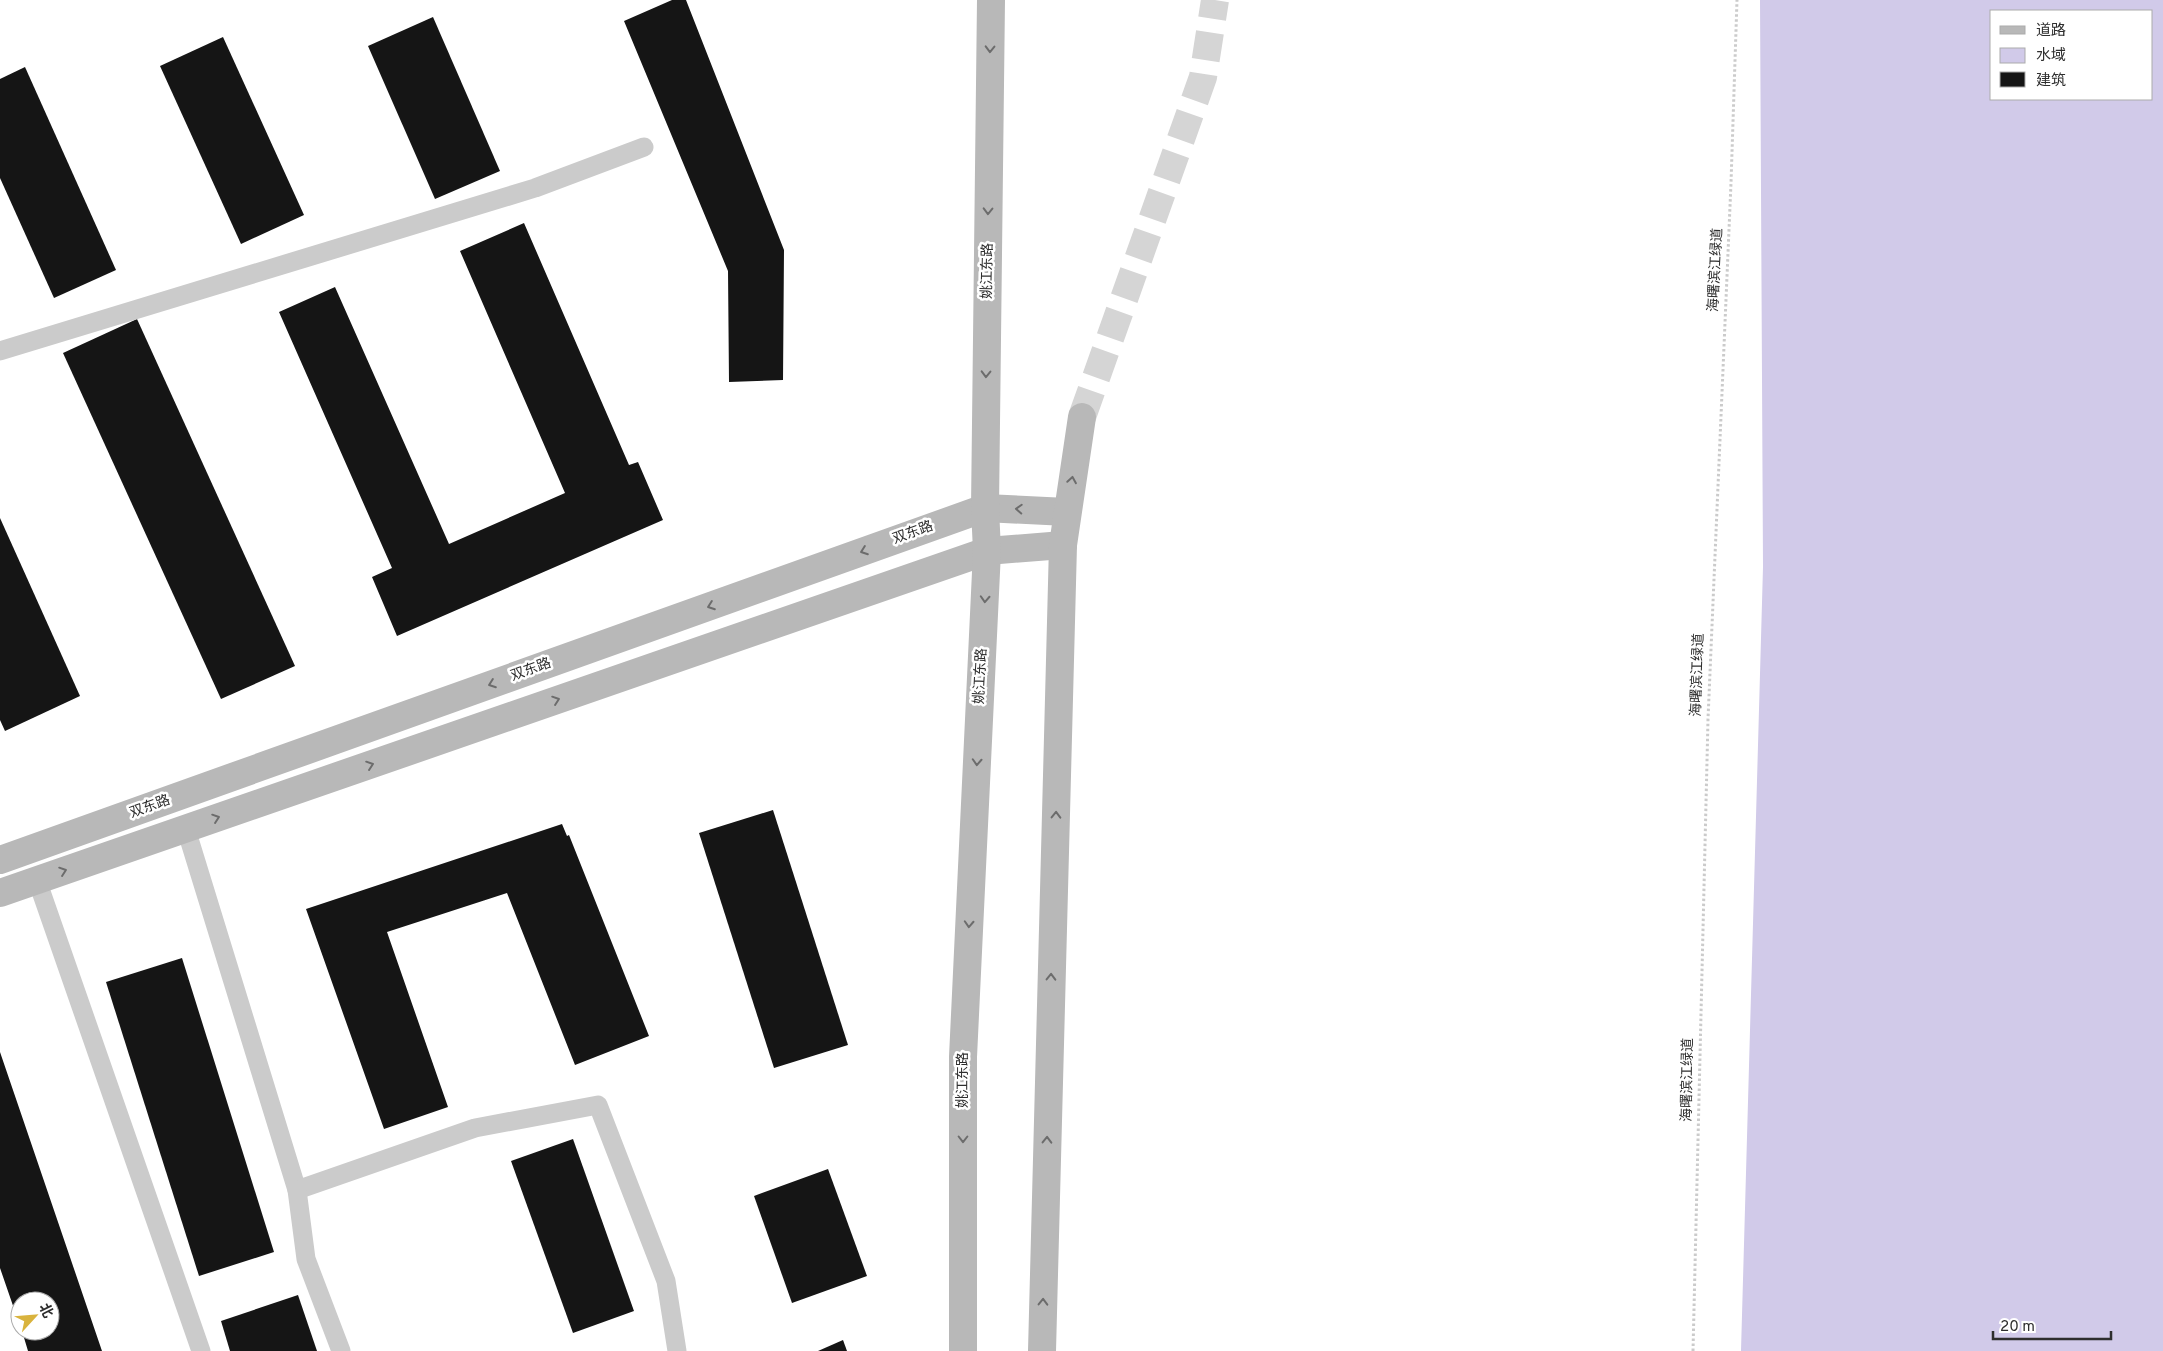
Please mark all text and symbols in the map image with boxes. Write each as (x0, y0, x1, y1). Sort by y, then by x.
legend (1990, 10, 2153, 100)
text: 道路 (2036, 22, 2066, 41)
one-way arrow (985, 45, 995, 53)
text: 水域 (2036, 47, 2066, 66)
text: 建筑 (2036, 72, 2066, 91)
one-way arrow (983, 208, 993, 215)
street label: 海曙滨江绿道 (1705, 228, 1727, 312)
street label: 姚江东路 (978, 243, 997, 299)
one-way arrow (981, 370, 991, 378)
one-way arrow (1066, 475, 1077, 483)
one-way arrow (1014, 504, 1022, 515)
street label: 双东路 (890, 518, 936, 548)
one-way arrow (860, 545, 869, 555)
one-way arrow (979, 596, 990, 604)
one-way arrow (707, 600, 716, 610)
street label: 海曙滨江绿道 (1688, 633, 1708, 717)
street label: 姚江东路 (970, 648, 991, 704)
street label: 双东路 (508, 655, 554, 685)
one-way arrow (488, 678, 497, 688)
one-way arrow (552, 696, 560, 706)
one-way arrow (971, 758, 982, 766)
one-way arrow (365, 761, 373, 771)
street label: 双东路 (127, 792, 173, 822)
one-way arrow (1050, 811, 1061, 819)
one-way arrow (211, 814, 220, 824)
one-way arrow (58, 867, 66, 877)
one-way arrow (964, 920, 975, 928)
one-way arrow (1046, 973, 1057, 981)
street label: 海曙滨江绿道 (1679, 1038, 1697, 1122)
street label: 姚江东路 (954, 1052, 972, 1108)
one-way arrow (958, 1136, 968, 1143)
one-way arrow (1042, 1136, 1052, 1144)
north arrow (10, 1291, 60, 1341)
one-way arrow (1038, 1298, 1048, 1306)
text: 北 (35, 1301, 56, 1321)
scale bar (1993, 1308, 2110, 1340)
text: 20 m (2000, 1318, 2035, 1337)

